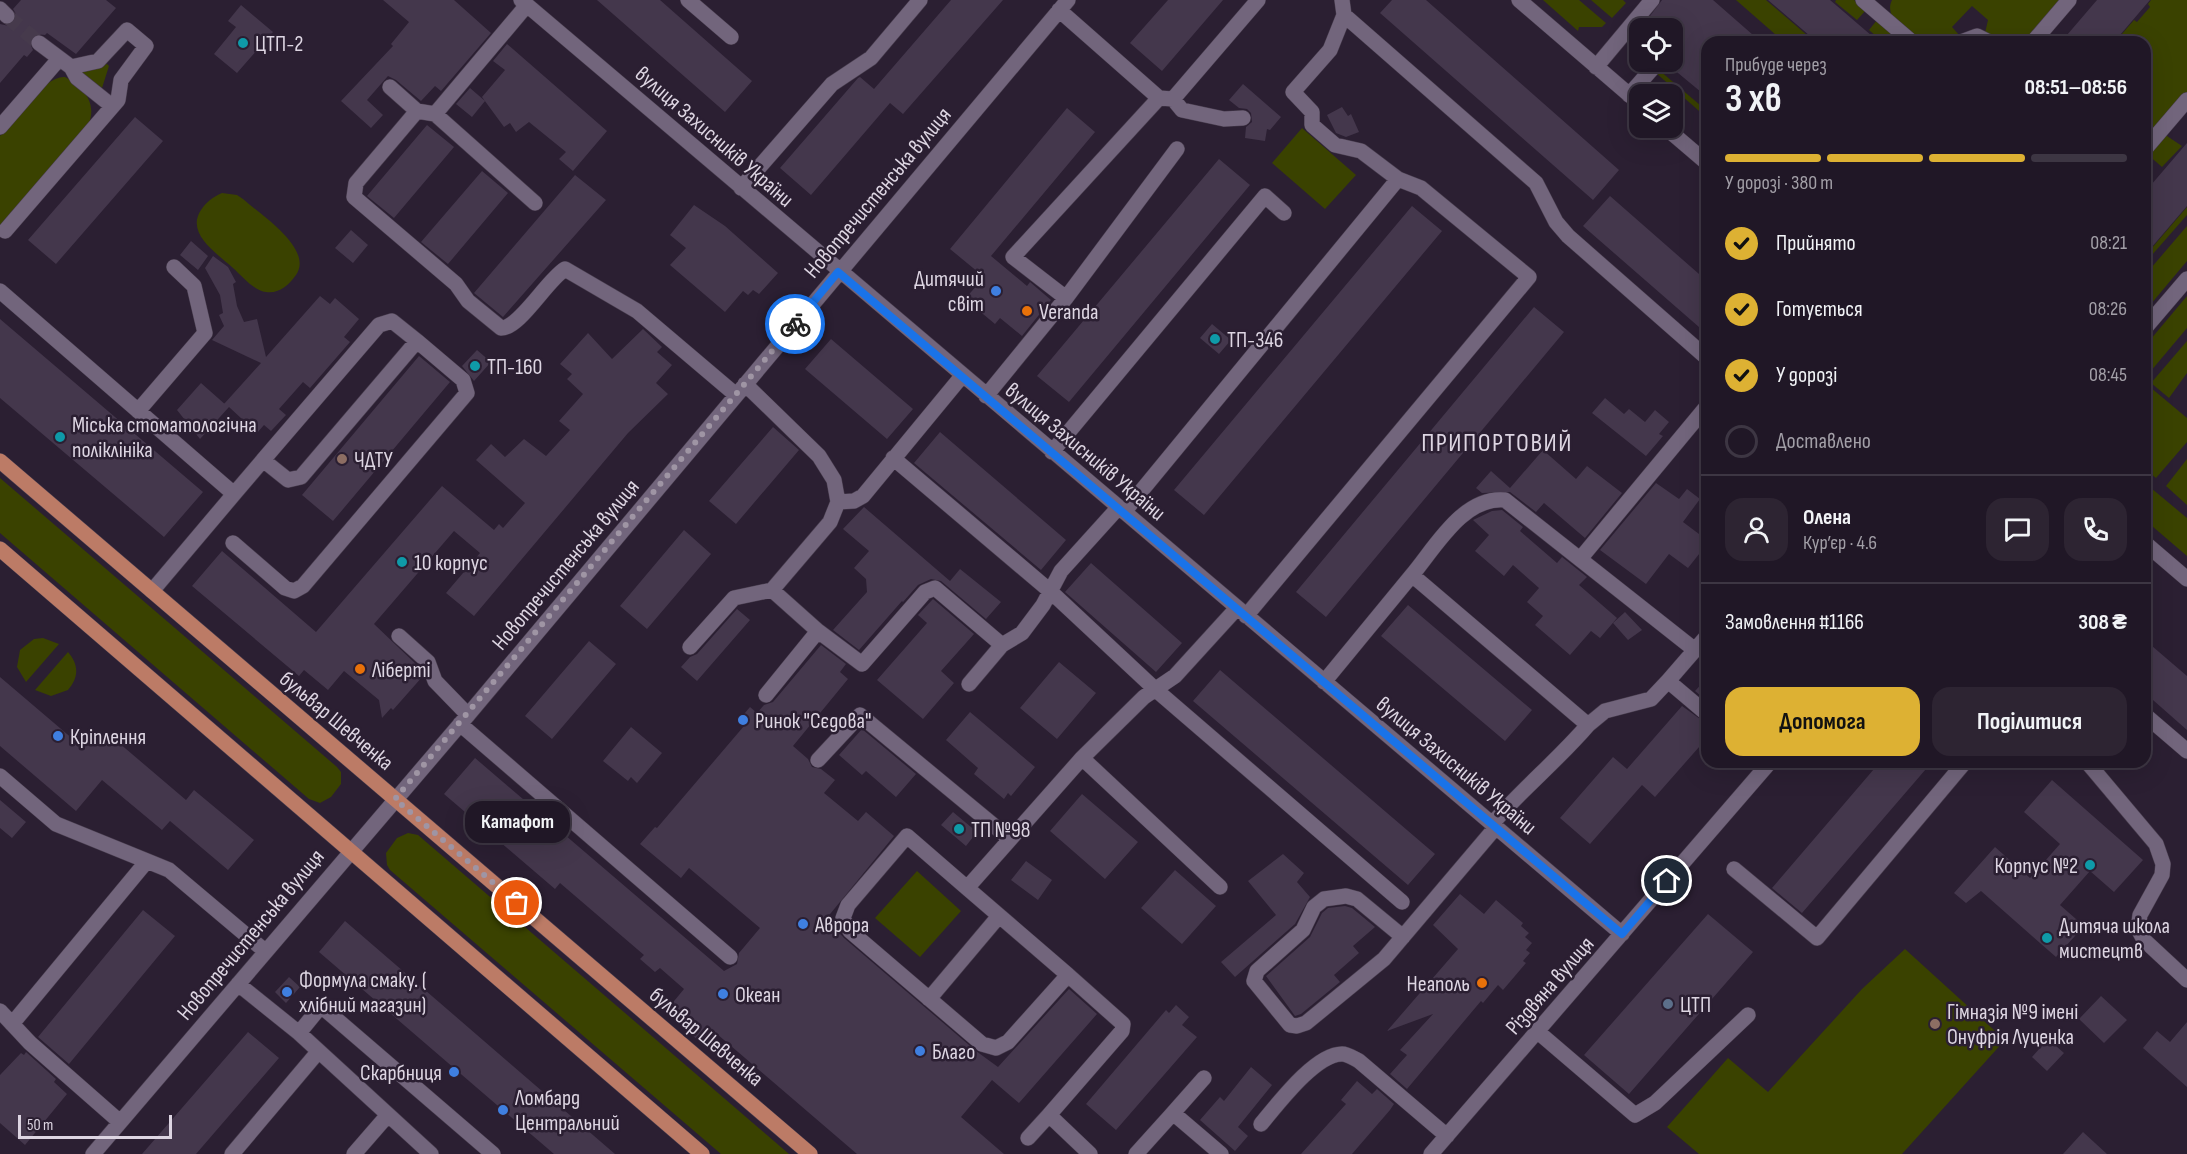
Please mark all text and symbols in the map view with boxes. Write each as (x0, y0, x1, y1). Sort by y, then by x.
map controls (1629, 18, 1683, 138)
button: locate (1629, 18, 1683, 72)
place label: ЦТП-2 (255, 31, 303, 58)
marker: ЦТП-2 (236, 36, 250, 50)
text: Прибуде через (1725, 53, 1827, 77)
street label: вулиця Захисників України (629, 61, 799, 213)
text: 08:51–08:56 (2024, 74, 2127, 101)
text: 3 хв (1725, 76, 1782, 123)
button: layers (1629, 84, 1683, 138)
street label: Новопречистенська вулиця (799, 102, 958, 284)
text: У дорозі · 380 m (1725, 171, 1833, 195)
icon: check (1725, 227, 1758, 260)
text: Прийнято (1776, 230, 1856, 257)
text: 08:21 (2090, 231, 2127, 255)
place label: Дитячий світ (914, 266, 984, 318)
marker: Дитячий світ (989, 284, 1003, 298)
icon: check (1725, 293, 1758, 326)
courier (765, 294, 825, 354)
text: Готується (1776, 296, 1863, 323)
text: 08:26 (2089, 297, 2127, 321)
place label: Veranda (1039, 299, 1099, 326)
marker: Veranda (1020, 304, 1034, 318)
icon: bike (779, 308, 812, 341)
place label: ТП-346 (1227, 327, 1283, 354)
marker: ТП-346 (1208, 332, 1222, 346)
place label: ТП-160 (487, 354, 542, 381)
marker: ТП-160 (468, 359, 482, 373)
icon: check (1725, 359, 1758, 392)
text: У дорозі (1776, 362, 1837, 389)
text: 08:45 (2089, 363, 2127, 387)
street label: вулиця Захисників України (999, 377, 1171, 527)
place label: Міська стоматологічна поліклініка (72, 412, 257, 464)
district label: ПРИПОРТОВИЙ (1421, 428, 1573, 459)
text: Доставлено (1776, 428, 1871, 455)
marker: Міська стоматологічна поліклініка (53, 430, 67, 444)
place label: ЧДТУ (354, 447, 393, 474)
marker: ЧДТУ (335, 452, 349, 466)
street label: Новопречистенська вулиця (487, 474, 646, 656)
button: person (1725, 498, 1788, 561)
button: chat (1986, 498, 2049, 561)
button: phone (2064, 498, 2127, 561)
text: Олена (1803, 504, 1851, 531)
text: Кур’єр · 4.6 (1803, 531, 1877, 555)
place label: 10 корпус (414, 550, 488, 577)
marker: 10 корпус (395, 555, 409, 569)
text: Замовлення #1166 (1725, 609, 1864, 636)
text: 308 ₴ (2078, 609, 2127, 636)
place label: Ліберті (371, 657, 431, 684)
marker: Ліберті (353, 662, 367, 676)
street label: бульвар Шевченка (274, 666, 399, 777)
button: Допомога (1725, 687, 1920, 756)
button: Поділитися (1932, 687, 2127, 756)
street label: вулиця Захисників України (1370, 691, 1542, 841)
place label: Ринок "Сєдова" (755, 708, 871, 735)
marker: Ринок "Сєдова" (736, 713, 750, 727)
place label: Кріплення (70, 724, 146, 751)
marker: Кріплення (51, 729, 65, 743)
callout: Катафот (464, 801, 570, 843)
text: Катафот (481, 810, 554, 834)
place label: ТП №98 (971, 817, 1031, 844)
marker: ТП №98 (952, 822, 966, 836)
street label: Новопречистенська вулиця (172, 844, 331, 1026)
place label: Корпус №2 (1994, 853, 2078, 880)
pin (1641, 855, 1692, 906)
marker: Корпус №2 (2083, 858, 2097, 872)
icon: home (1650, 864, 1683, 897)
pin (491, 877, 542, 928)
icon: bag (500, 886, 533, 919)
place label: Аврора (814, 912, 869, 939)
place label: Дитяча школа мистецтв (2059, 913, 2170, 965)
marker: Аврора (796, 917, 810, 931)
street label: Різдвяна вулиця (1500, 931, 1600, 1041)
marker: Дитяча школа мистецтв (2040, 931, 2054, 945)
place label: Формула смаку. ( хлібний магазин) (299, 967, 427, 1019)
place label: Неаполь (1407, 971, 1470, 998)
marker: Неаполь (1475, 976, 1489, 990)
street label: бульвар Шевченка (644, 982, 769, 1093)
place label: Океан (735, 982, 780, 1009)
marker: Формула смаку. ( хлібний магазин) (280, 985, 294, 999)
marker: Океан (716, 987, 730, 1001)
place label: ЦТП (1680, 992, 1711, 1019)
marker: ЦТП (1661, 997, 1675, 1011)
place label: Гімназія №9 імені Онуфрія Луценка (1947, 999, 2078, 1051)
marker: Гімназія №9 імені Онуфрія Луценка (1928, 1017, 1942, 1031)
place label: Благо (932, 1039, 975, 1066)
marker: Благо (913, 1044, 927, 1058)
place label: Скарбниця (360, 1060, 442, 1087)
marker: Скарбниця (447, 1065, 461, 1079)
place label: Ломбард Центральний (514, 1085, 620, 1137)
marker: Ломбард Центральний (496, 1103, 510, 1117)
scale bar (18, 1112, 172, 1140)
text: 50 m (27, 1116, 53, 1135)

